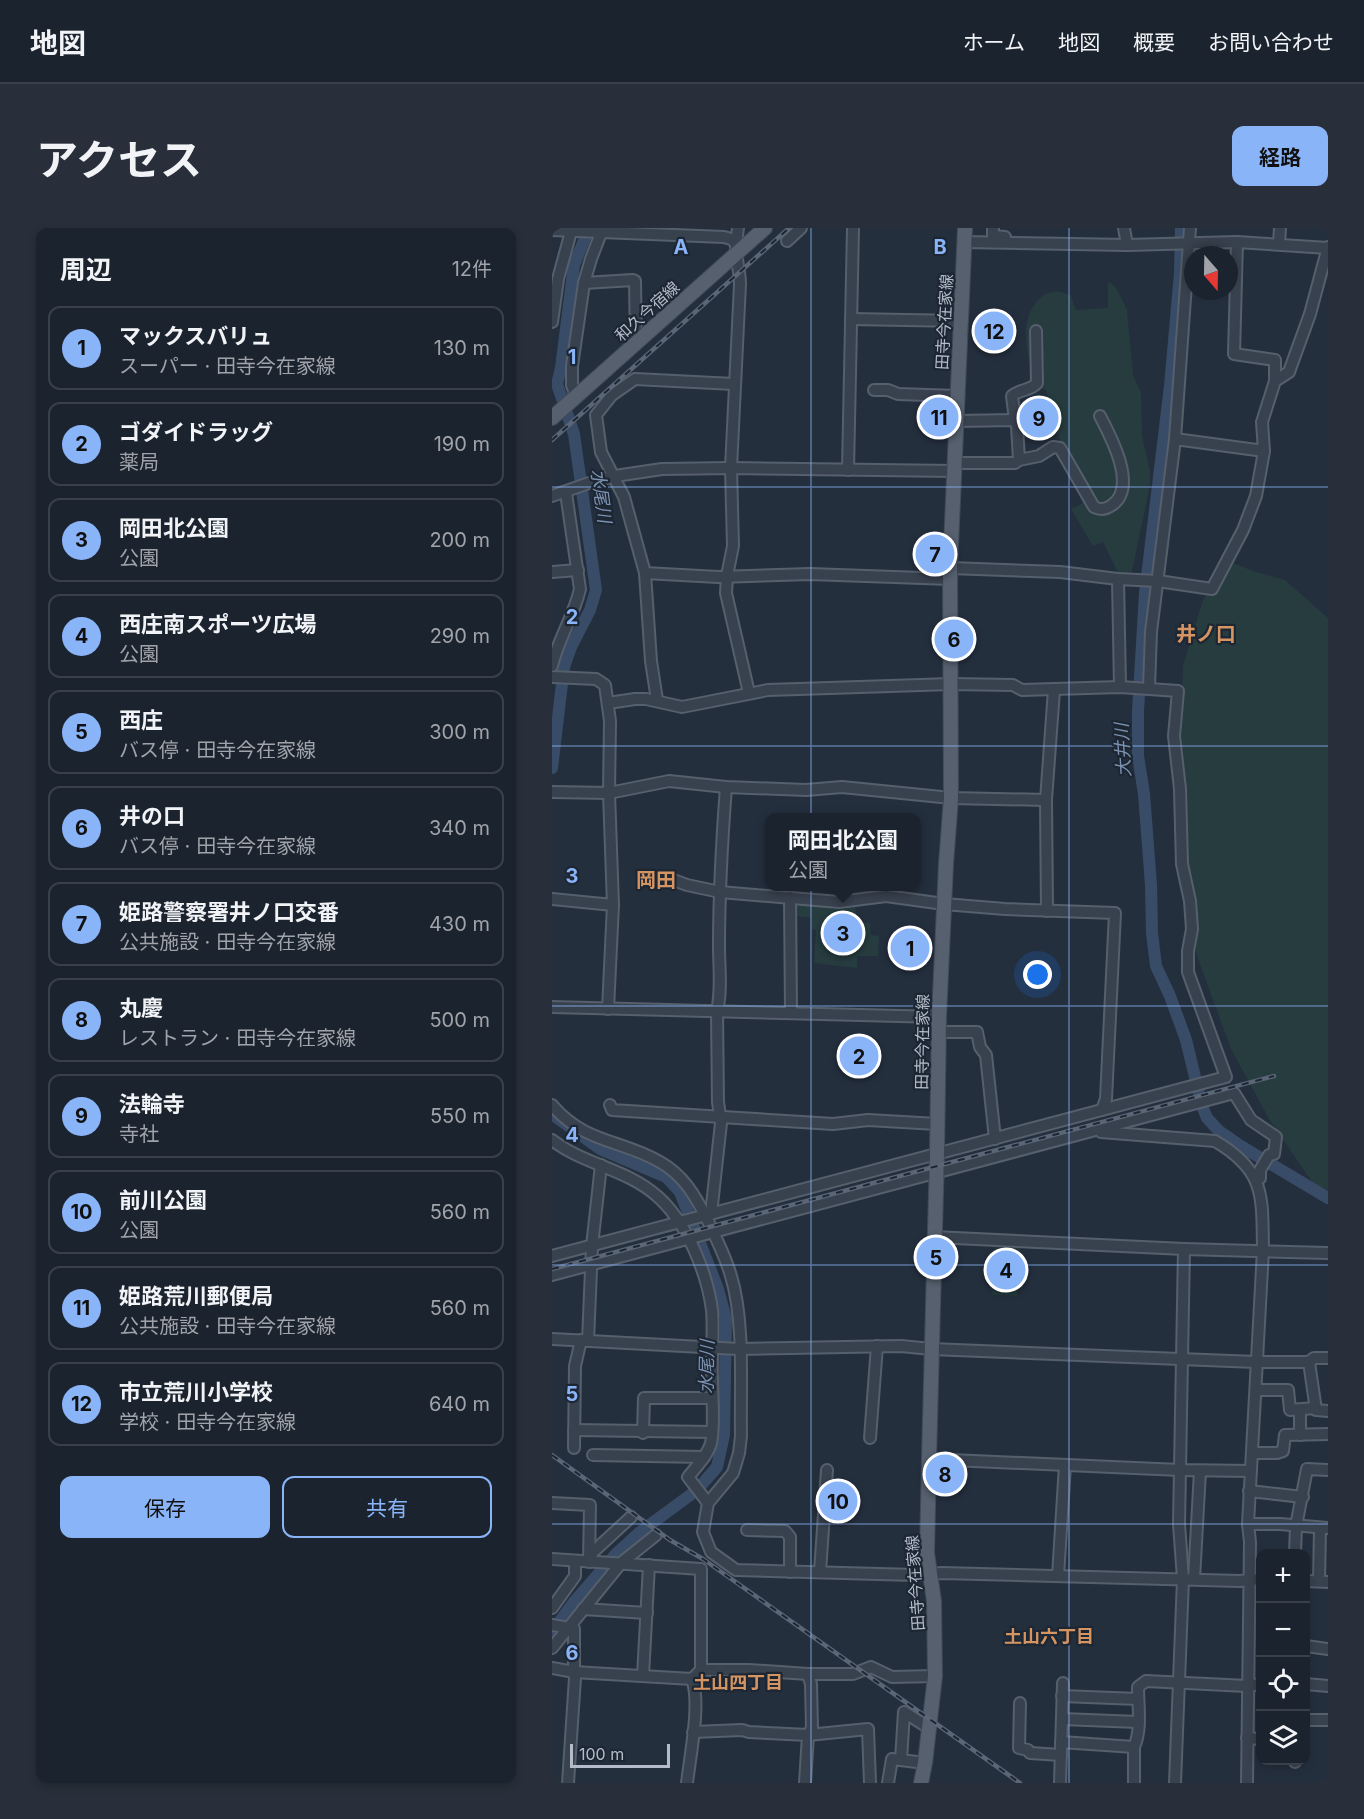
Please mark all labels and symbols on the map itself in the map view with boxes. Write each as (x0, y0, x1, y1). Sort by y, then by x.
text: A (674, 235, 689, 259)
text: B (933, 235, 947, 259)
north arrow (1184, 246, 1238, 300)
street label: 田寺今在家線 (932, 274, 956, 370)
street label: 和久今宿線 (611, 277, 683, 345)
pin: 12 (974, 308, 1014, 354)
text: 1 (568, 345, 576, 369)
pin: 11 (920, 394, 958, 440)
pin: 9 (1020, 396, 1058, 441)
water label: 水尾川 (587, 468, 616, 526)
pin: 7 (916, 532, 955, 576)
text: 2 (566, 605, 578, 629)
pin: 6 (934, 616, 974, 662)
district label: 井ノ口 (1176, 622, 1236, 646)
water label: 大井川 (1110, 721, 1134, 778)
text: 3 (566, 864, 578, 888)
district label: 岡田 (636, 868, 676, 892)
pin: 3 (824, 910, 862, 956)
pin: 1 (890, 926, 930, 970)
your location (1023, 960, 1052, 989)
street label: 田寺今在家線 (911, 994, 933, 1090)
pin: 2 (840, 1034, 878, 1078)
text: 4 (565, 1123, 579, 1147)
pin: 5 (916, 1234, 956, 1280)
pin: 4 (986, 1248, 1026, 1292)
water label: 水尾川 (696, 1338, 718, 1394)
text: 5 (566, 1382, 578, 1406)
pin: 8 (926, 1452, 964, 1496)
pin: 10 (818, 1478, 858, 1524)
street label: 田寺今在家線 (902, 1534, 928, 1632)
district label: 土山六丁目 (1004, 1626, 1094, 1647)
text: 6 (566, 1641, 579, 1665)
district label: 土山四丁目 (693, 1672, 783, 1693)
scale bar (570, 1741, 670, 1768)

